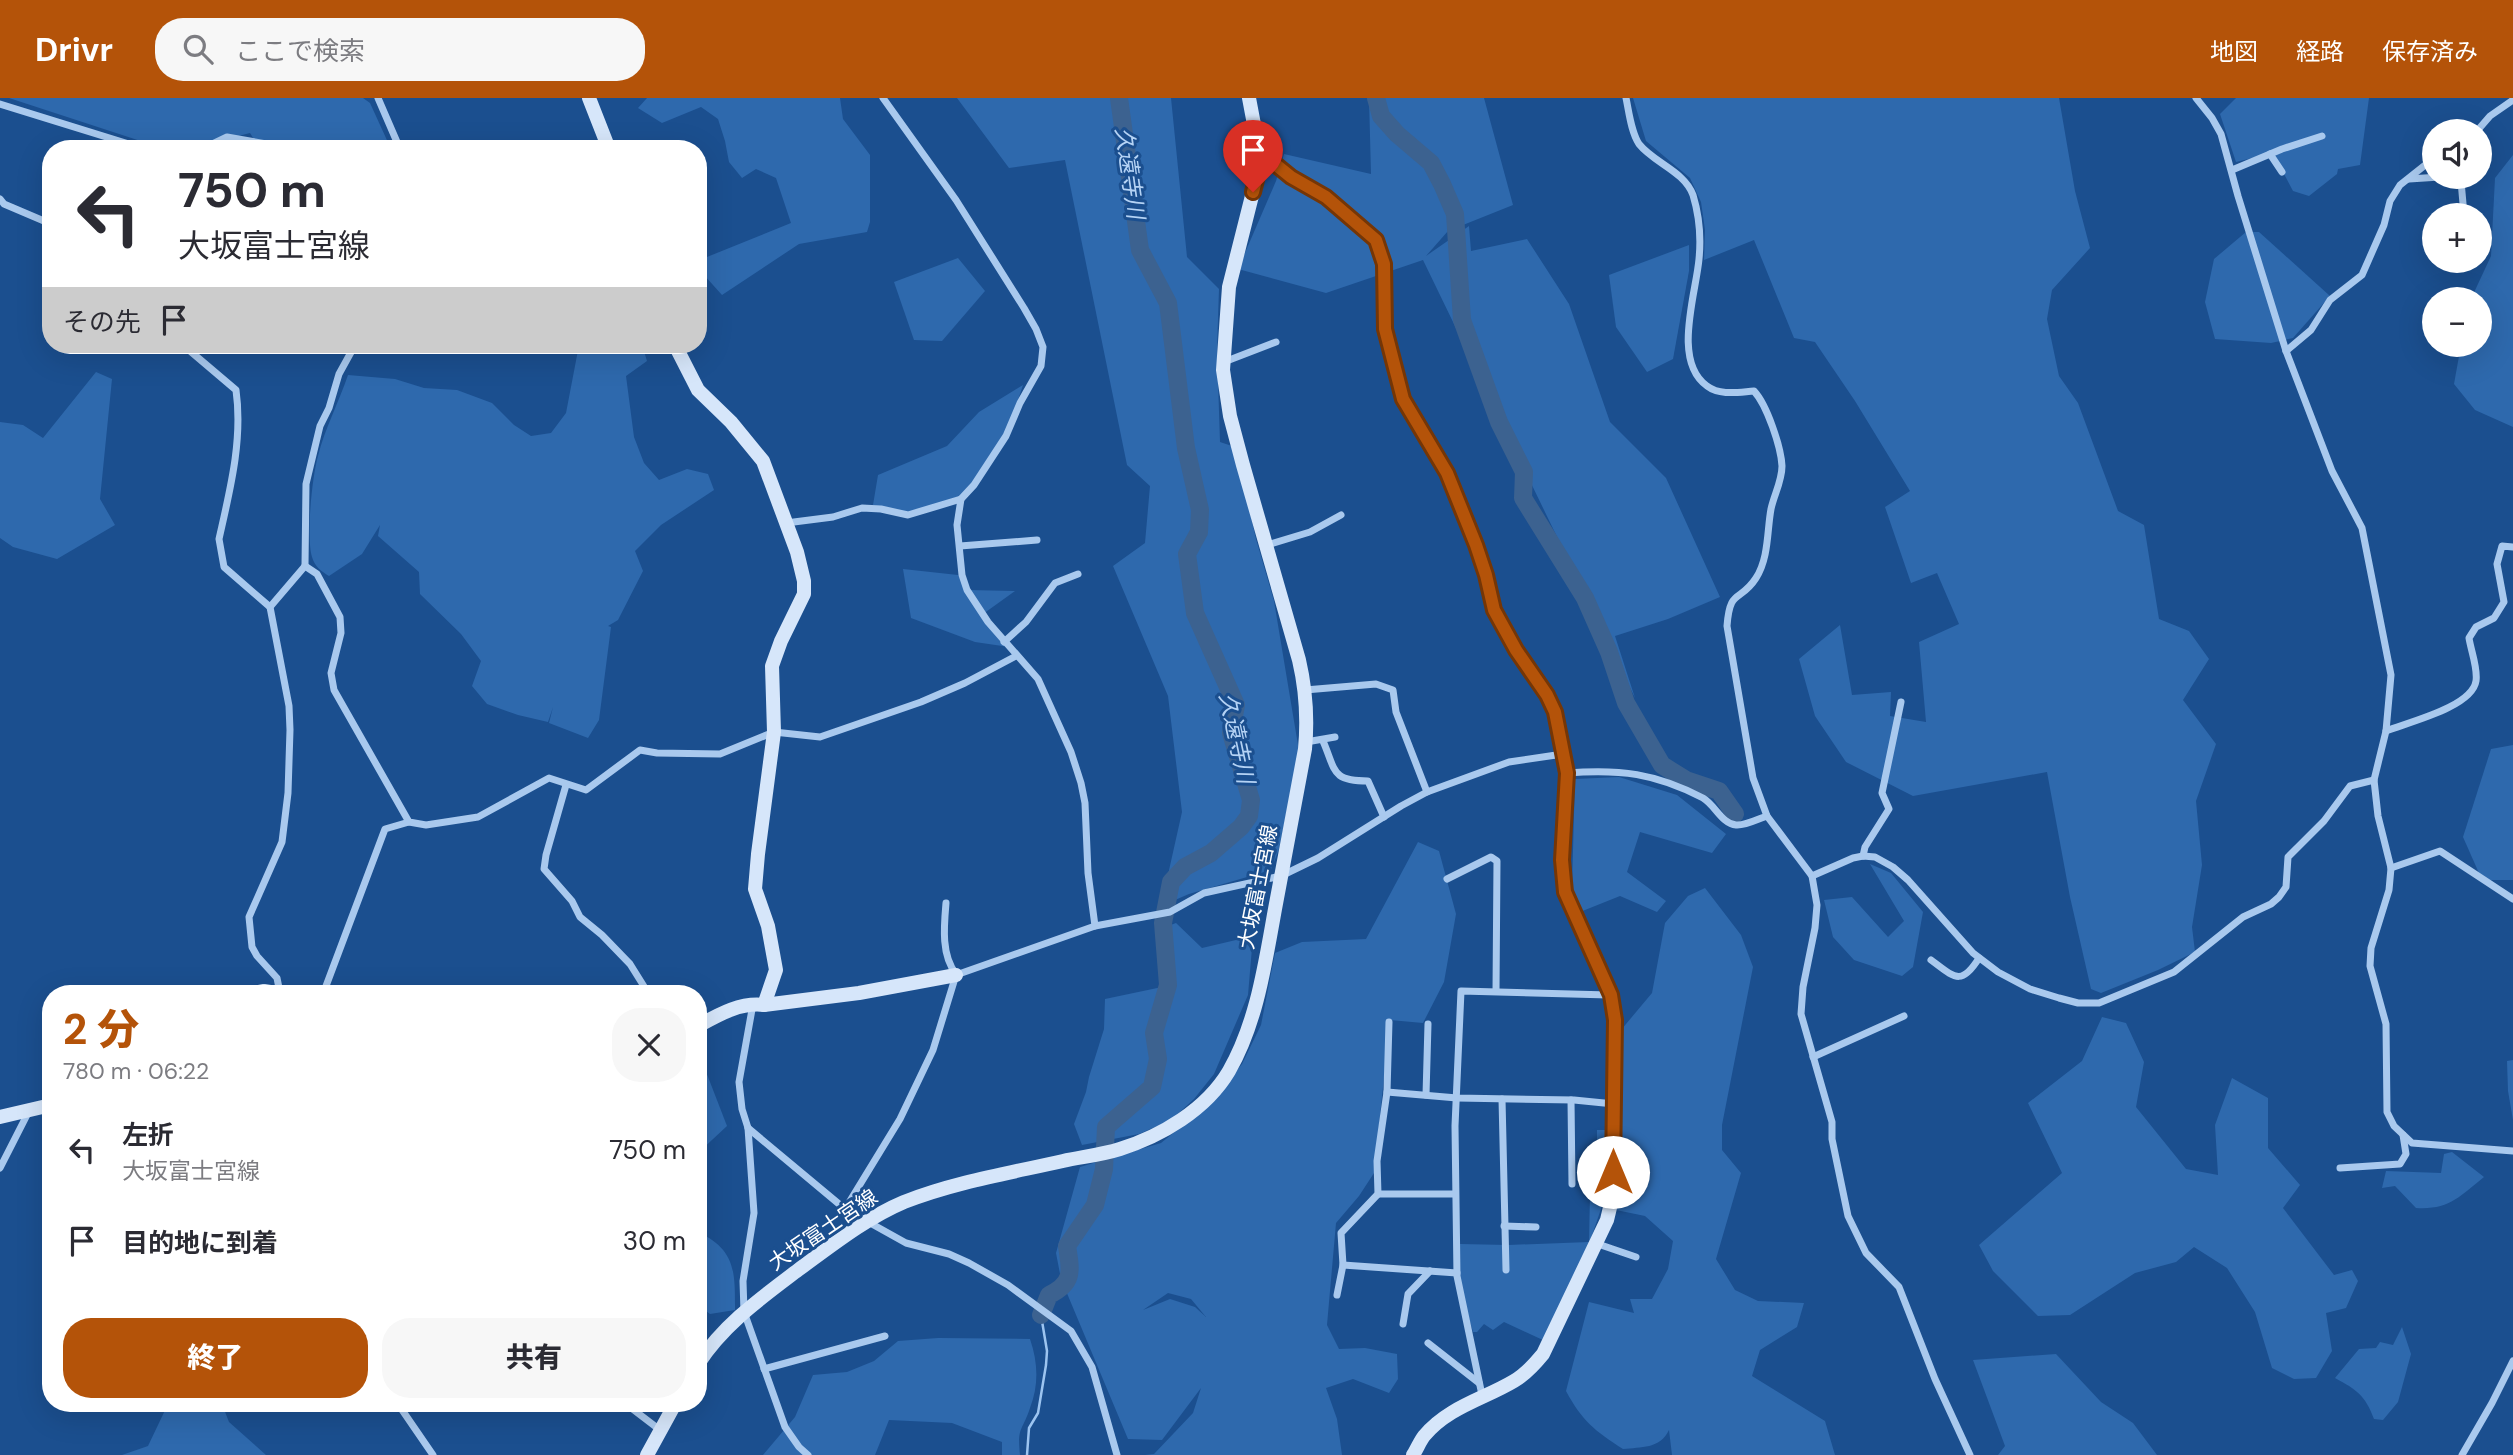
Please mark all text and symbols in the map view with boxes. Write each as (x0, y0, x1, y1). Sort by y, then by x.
search box (155, 18, 645, 81)
text: Drivr (35, 28, 113, 71)
icon: search (179, 30, 217, 68)
text: ここで検索 (235, 34, 365, 68)
text: 地図 (2210, 36, 2258, 67)
text: 経路 (2296, 36, 2344, 67)
text: 保存済み (2382, 36, 2478, 67)
map controls (2422, 119, 2492, 357)
button: sound (2422, 119, 2492, 189)
pin (1223, 120, 1283, 192)
water label: 久遠寺川 (1109, 125, 1152, 224)
icon: arrive (1234, 131, 1272, 169)
text: 750 m (178, 158, 326, 222)
icon: left (63, 168, 154, 259)
button: + (2422, 203, 2492, 273)
text: 大坂富士宮線 (178, 225, 370, 267)
button: − (2422, 287, 2492, 357)
icon: arrive (155, 301, 193, 339)
text: その先 (63, 305, 141, 339)
water label: 久遠寺川 (1213, 690, 1262, 789)
street label: 大坂富士宮線 (1232, 822, 1284, 952)
text: 2 分 (63, 1002, 139, 1057)
button: close (612, 1008, 686, 1082)
text: 780 m · 06:22 (63, 1056, 209, 1086)
text: 左折 (122, 1118, 174, 1152)
icon: left (63, 1131, 101, 1169)
text: 750 m (609, 1133, 686, 1167)
position arrow (1576, 1135, 1650, 1209)
text: 大坂富士宮線 (122, 1156, 260, 1186)
street label: 大坂富士宮線 (763, 1183, 883, 1277)
icon: arrive (63, 1222, 101, 1260)
text: 30 m (623, 1224, 686, 1258)
text: 目的地に到着 (122, 1226, 278, 1260)
button: 終了 (63, 1318, 368, 1398)
button: 共有 (382, 1318, 686, 1398)

